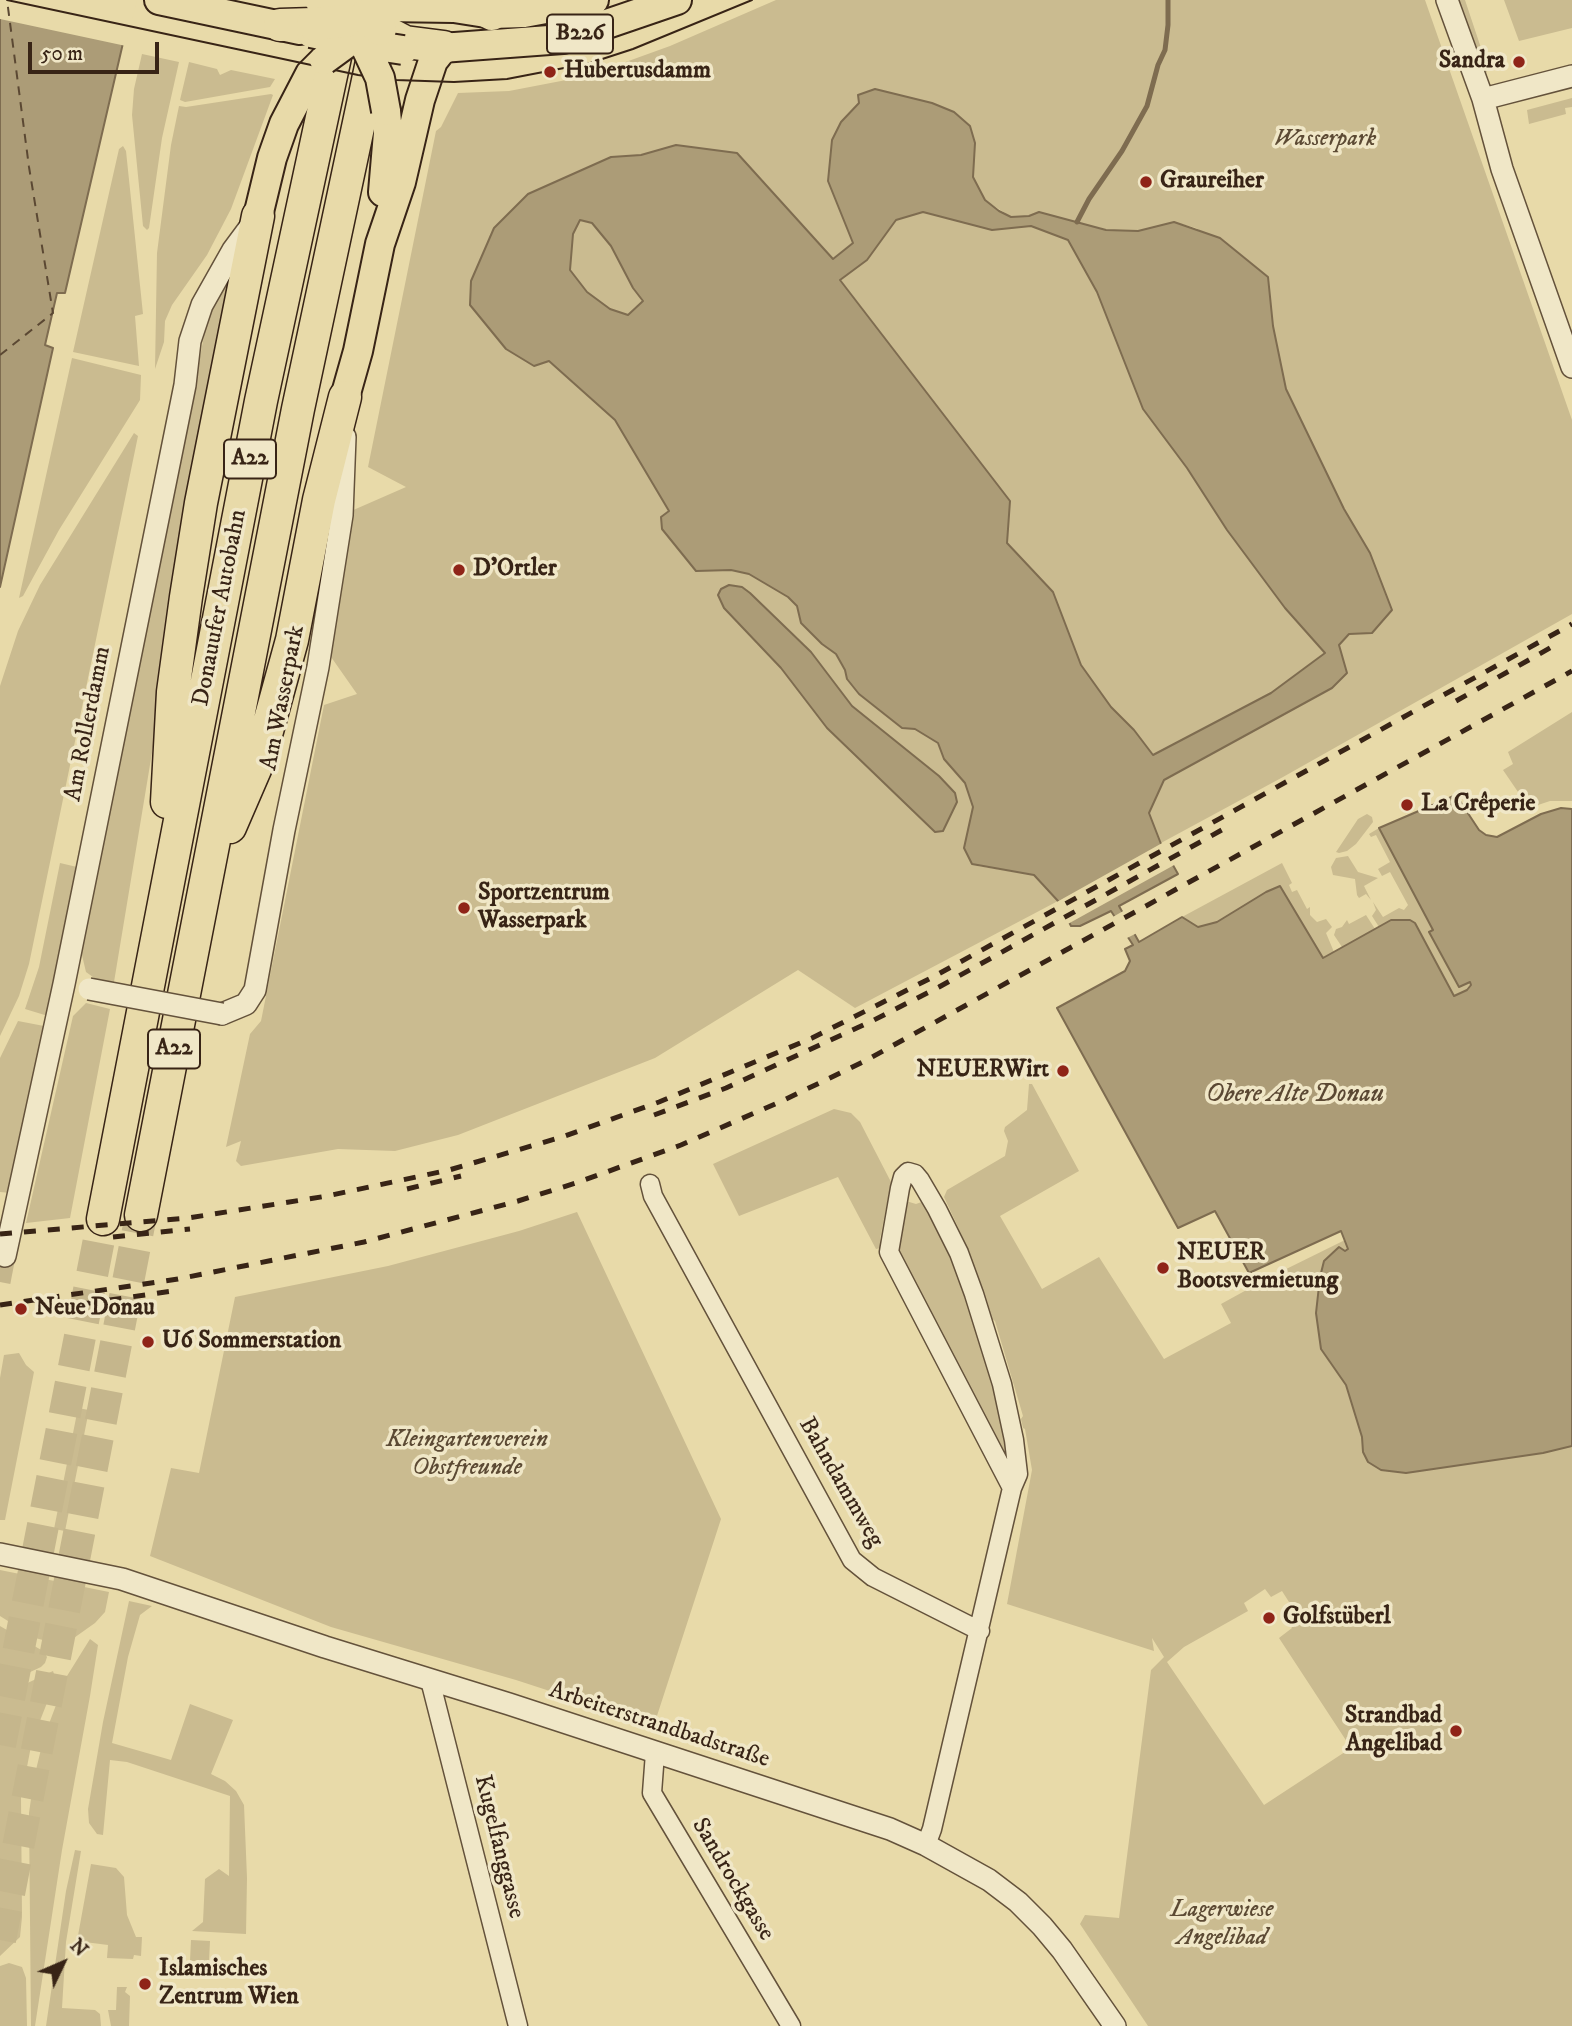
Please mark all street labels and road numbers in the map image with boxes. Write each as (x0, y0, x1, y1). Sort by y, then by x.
road number: B226 (547, 14, 613, 54)
road number: A22 (224, 440, 276, 478)
street label: Donauufer Autobahn (188, 507, 254, 709)
street label: Am Wasserpark (256, 623, 312, 773)
street label: Am Rollerdamm (60, 644, 118, 804)
road number: A22 (148, 1030, 200, 1068)
street label: Bahndammweg (791, 1413, 889, 1553)
street label: Arbeiterstrandbadstraße (545, 1677, 773, 1775)
street label: Kugelfanggasse (466, 1772, 530, 1922)
street label: Sandrockgasse (684, 1814, 780, 1946)

